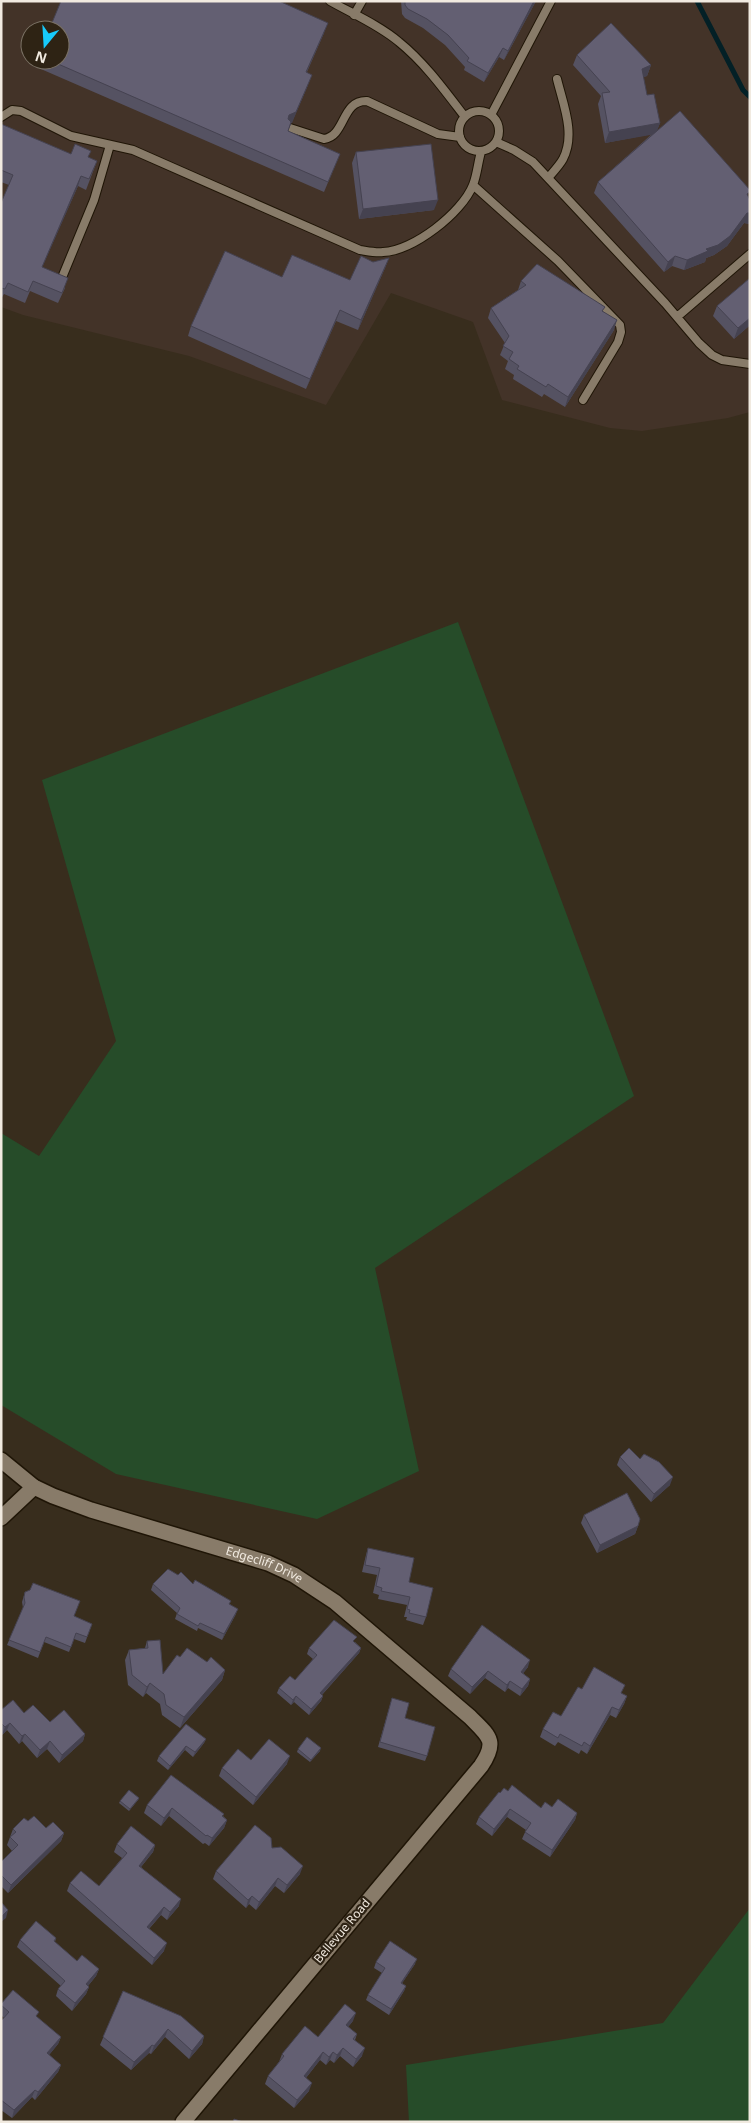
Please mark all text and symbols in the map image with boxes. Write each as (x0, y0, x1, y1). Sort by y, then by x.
north arrow (20, 20, 70, 70)
text: N (32, 47, 49, 69)
street label: Edgecliff Drive (224, 1542, 307, 1587)
street label: Bellevue Road (310, 1895, 374, 1967)

